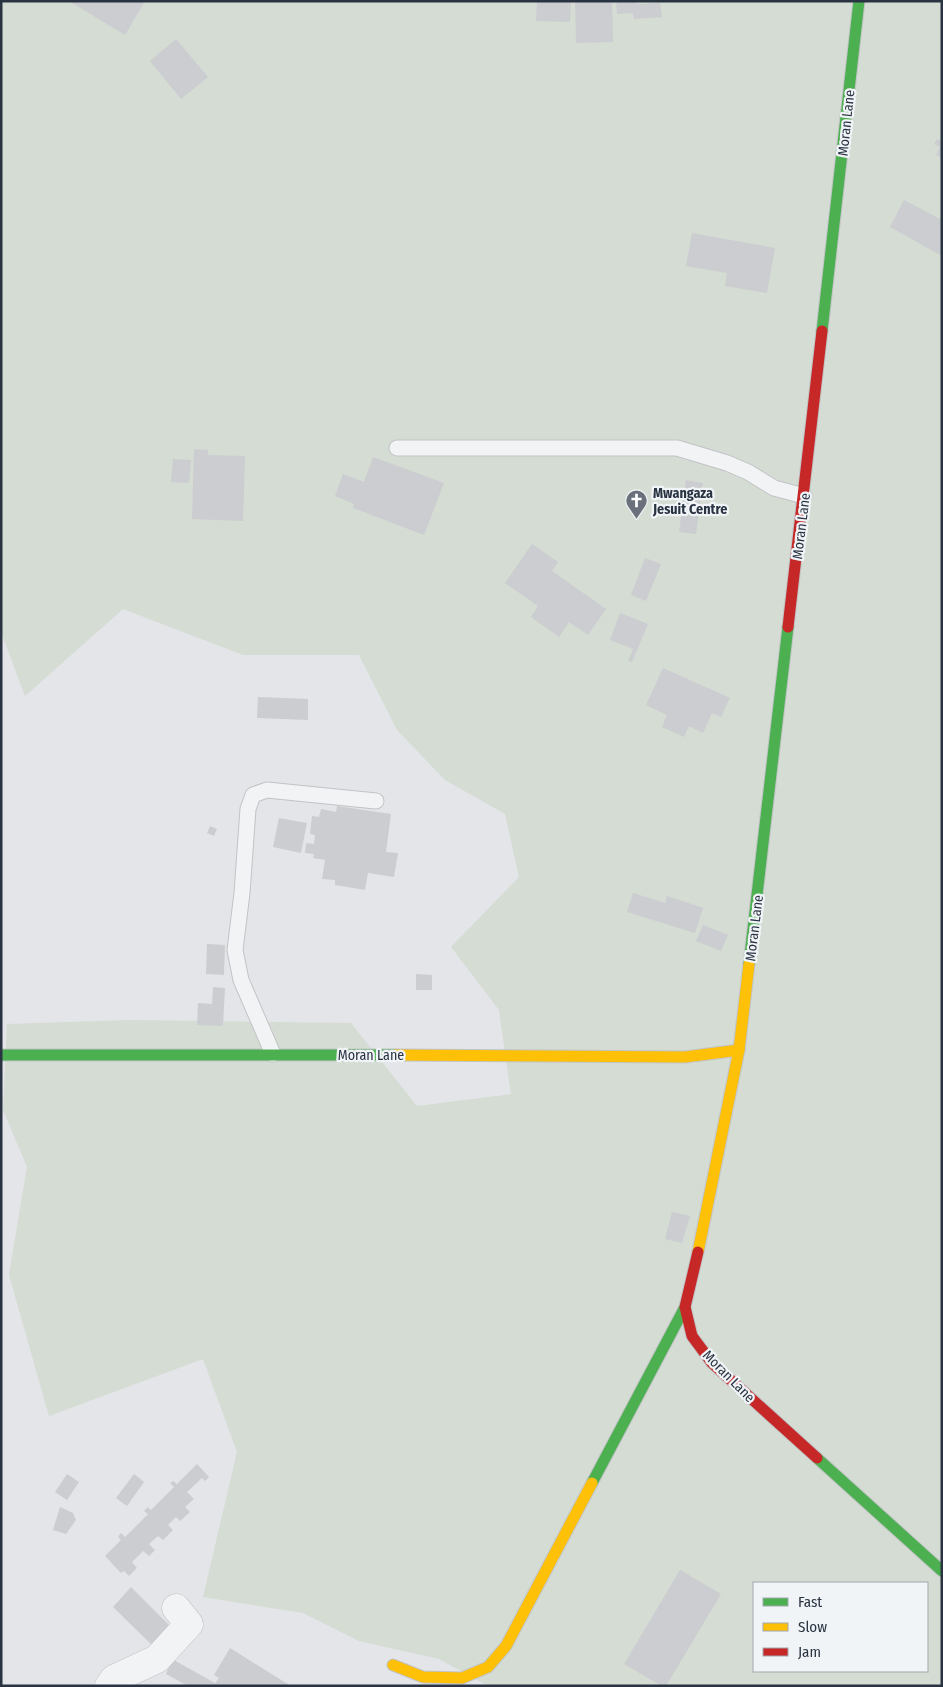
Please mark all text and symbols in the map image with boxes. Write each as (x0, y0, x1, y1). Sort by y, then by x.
street label: Moran Lane (835, 89, 858, 157)
place label: Mwangaza Jesuit Centre (652, 485, 727, 518)
church icon: Mwangaza Jesuit Centre (625, 489, 649, 520)
street label: Moran Lane (789, 492, 814, 560)
street label: Moran Lane (742, 894, 767, 962)
street label: Moran Lane (338, 1047, 404, 1064)
street label: Moran Lane (699, 1347, 758, 1406)
legend (753, 1582, 928, 1672)
text: Fast (798, 1593, 822, 1611)
text: Slow (798, 1618, 827, 1636)
text: Jam (798, 1643, 821, 1661)

